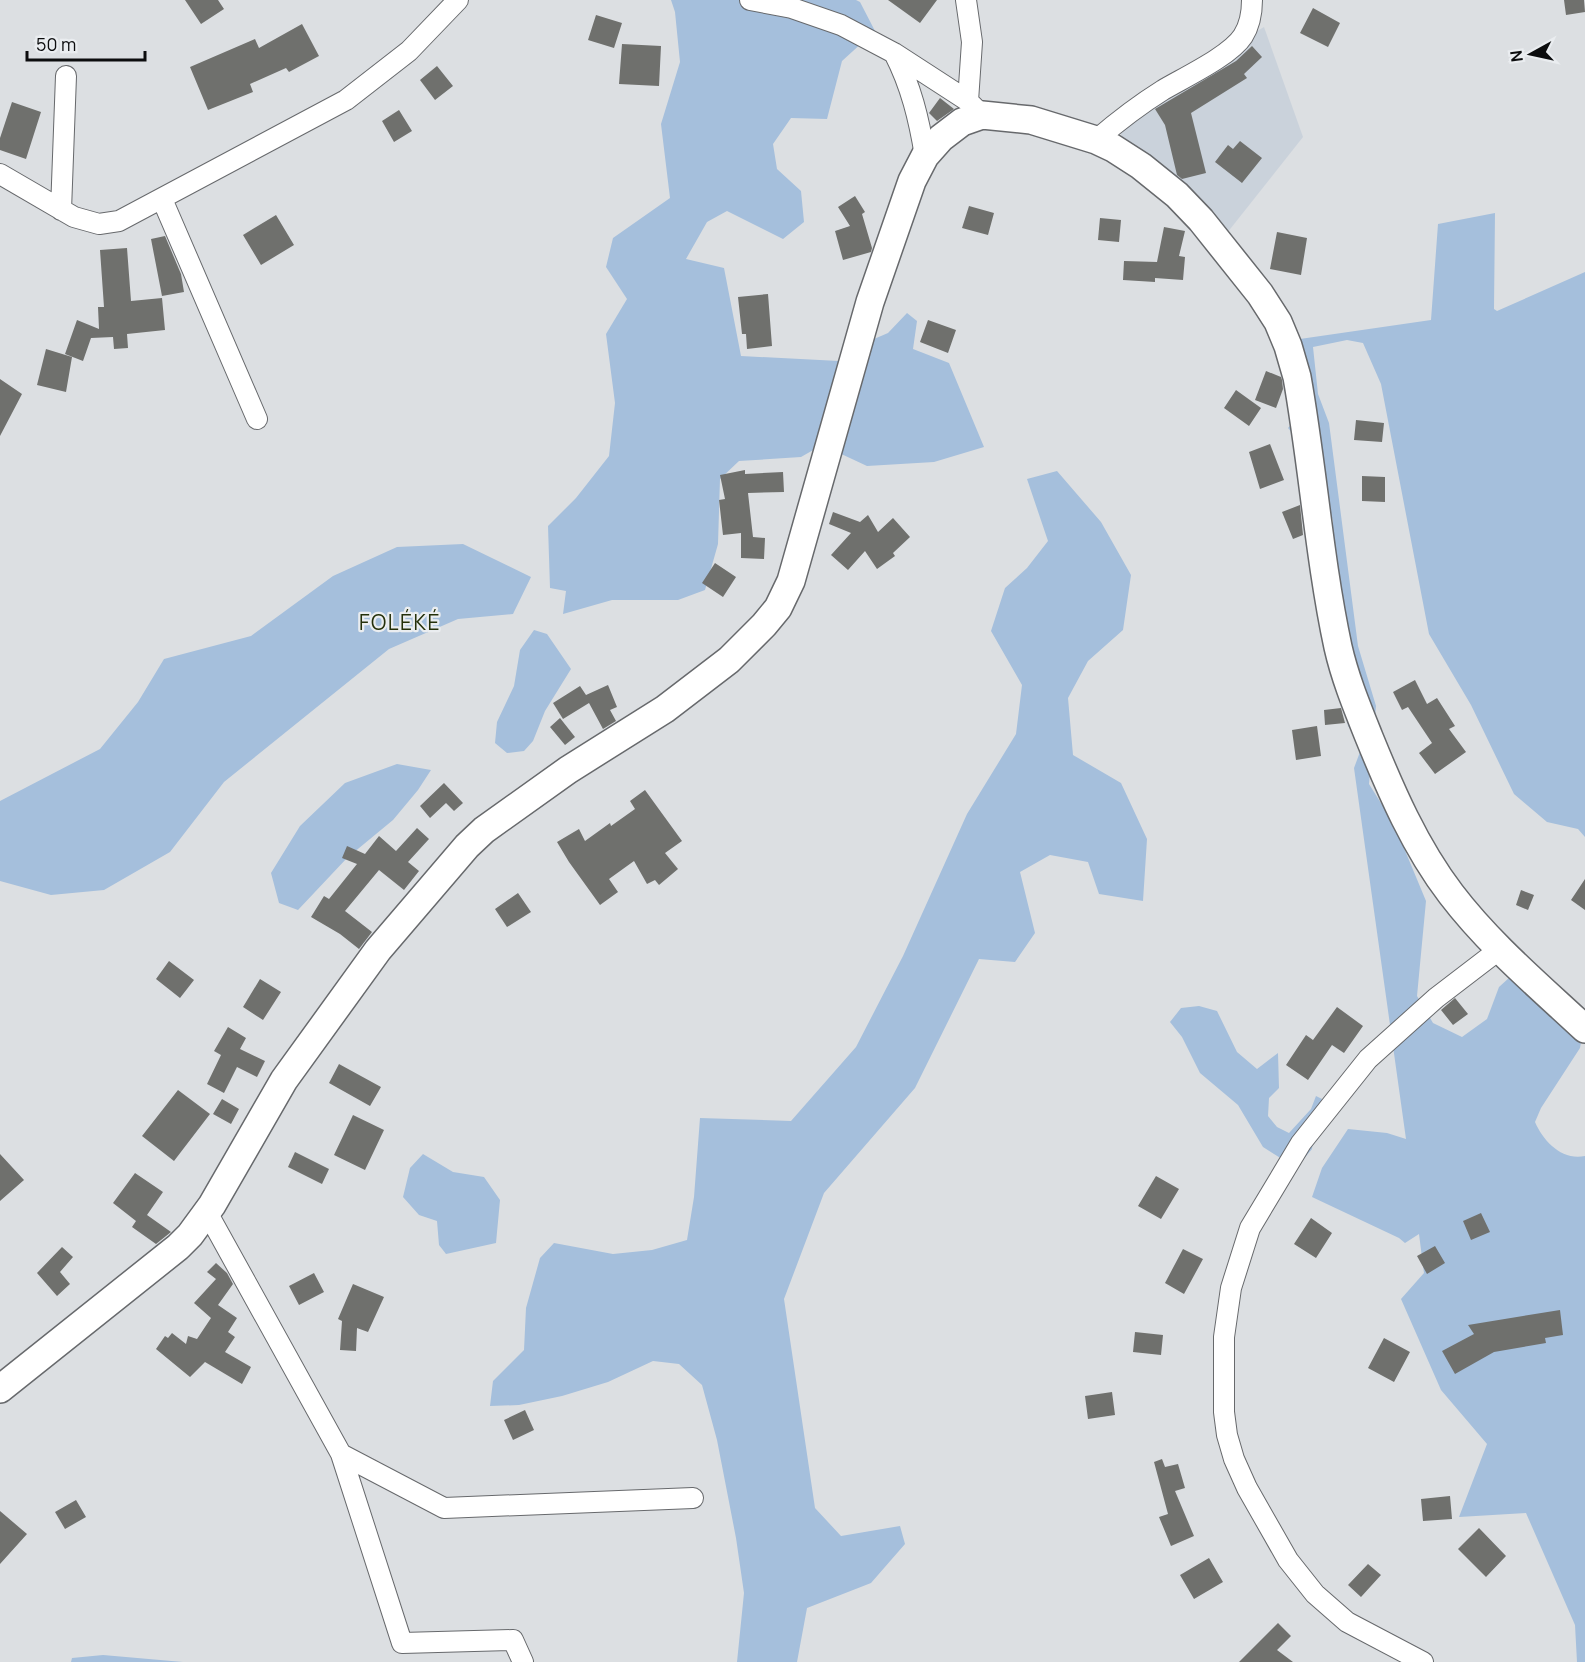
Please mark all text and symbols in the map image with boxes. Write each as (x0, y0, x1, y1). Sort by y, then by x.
scale bar (27, 24, 146, 62)
north arrow (1501, 24, 1561, 84)
text: 50 m (36, 32, 76, 56)
text: N (1504, 49, 1528, 63)
district label: FOLÉKÉ (359, 608, 441, 636)

